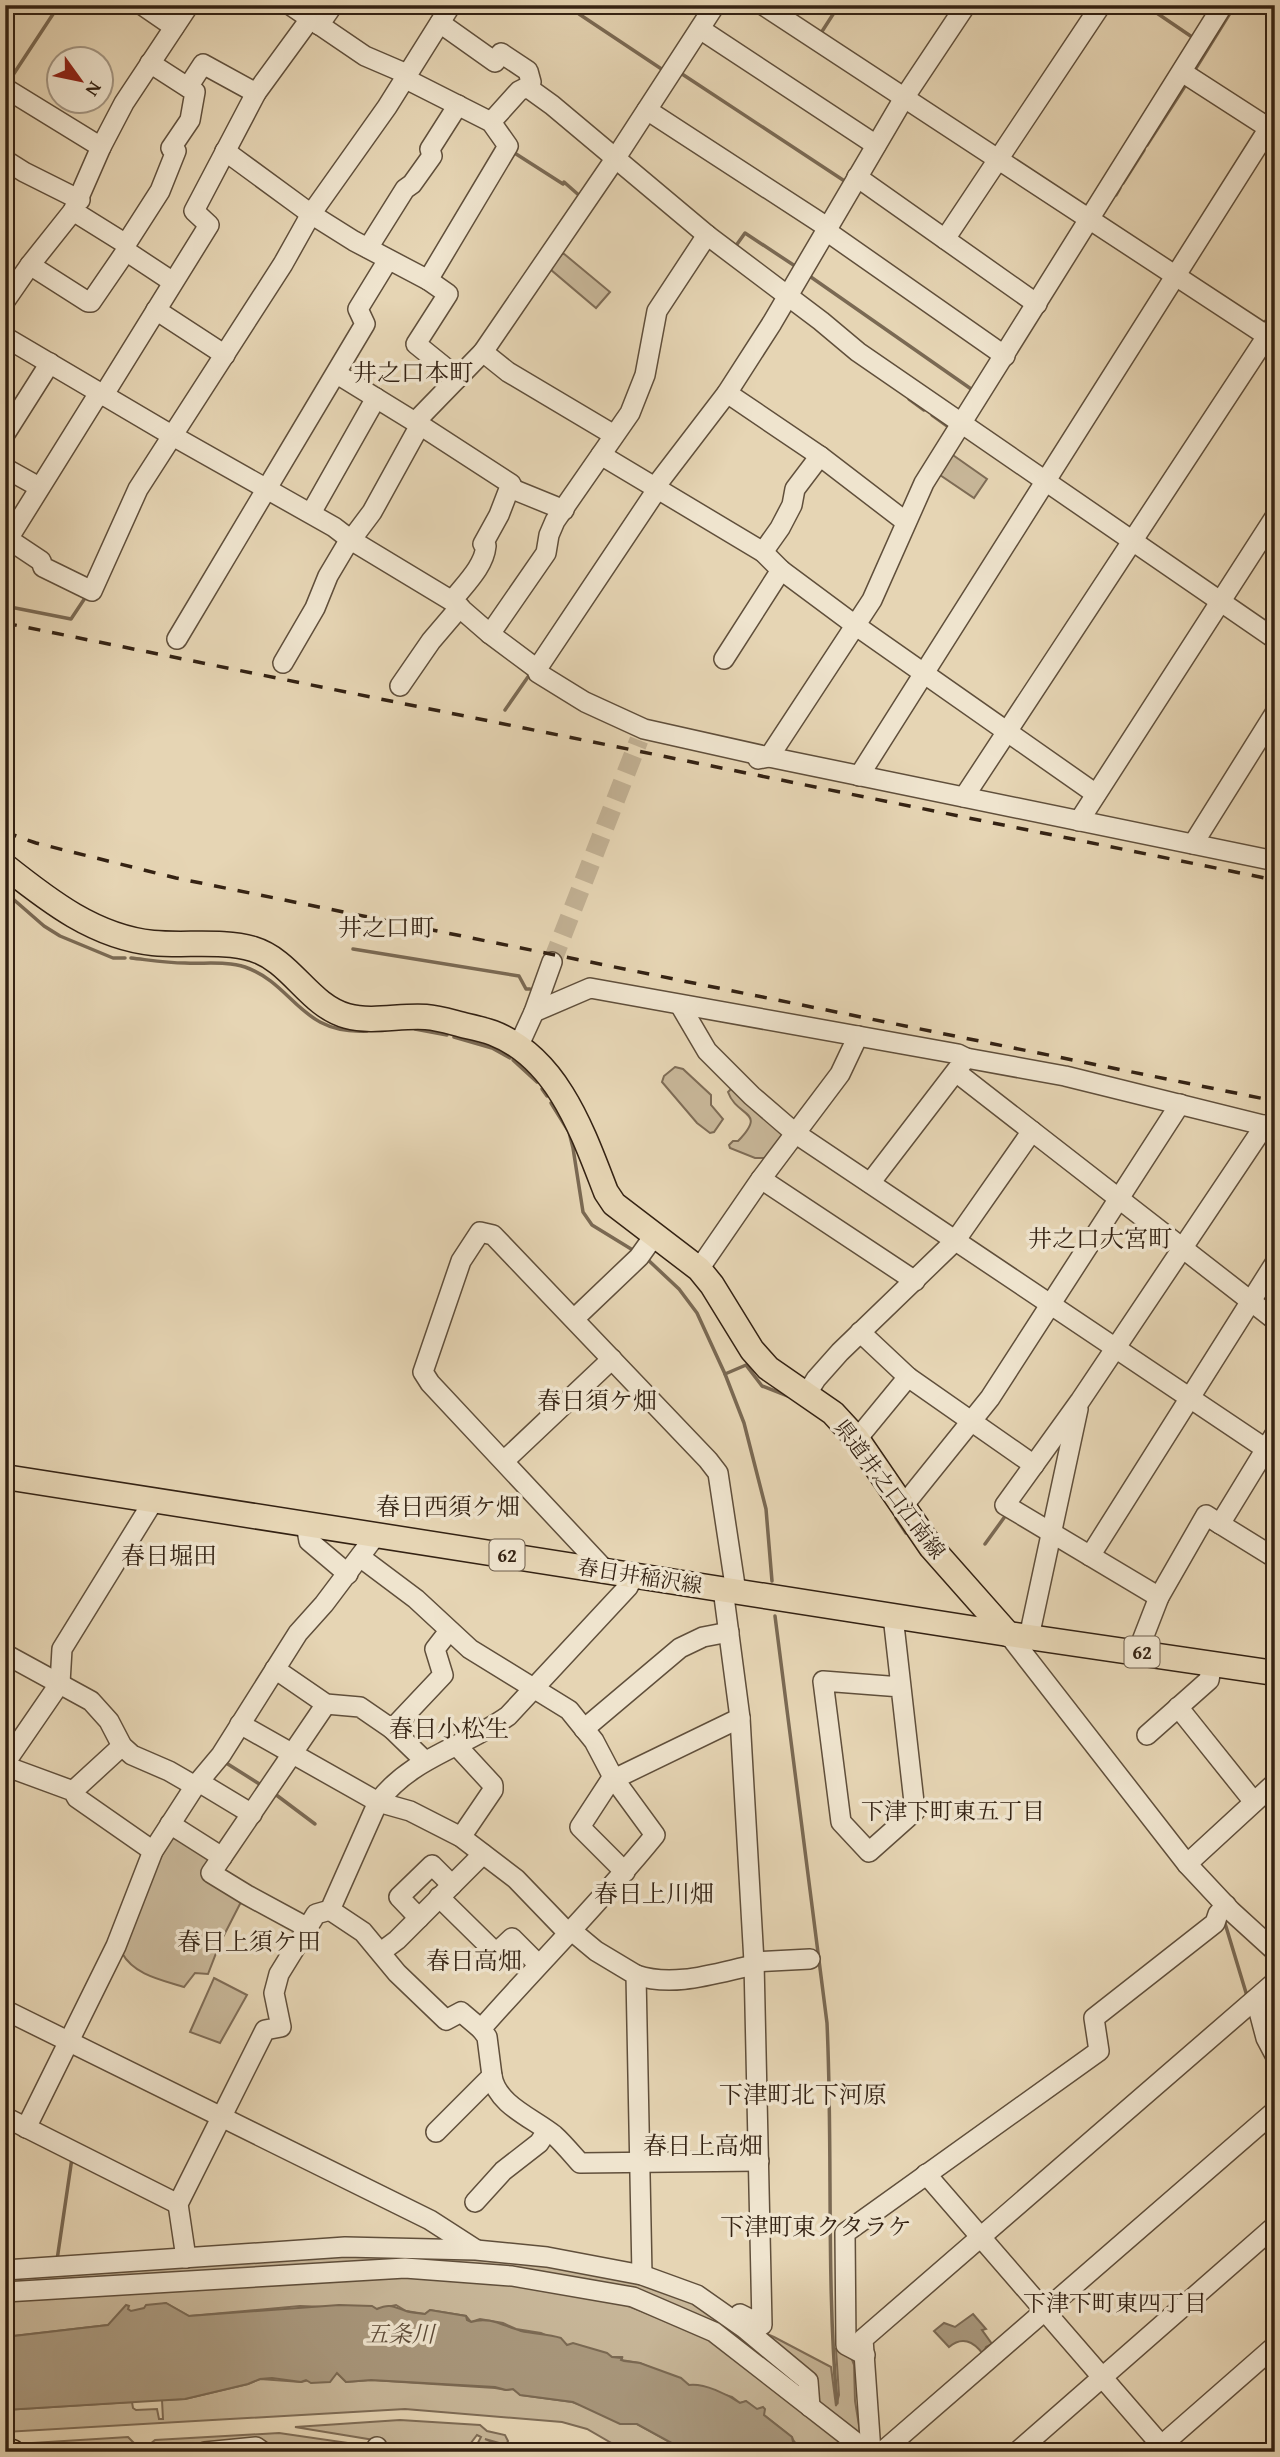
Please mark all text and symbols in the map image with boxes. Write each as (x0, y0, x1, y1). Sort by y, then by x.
north arrow (46, 46, 116, 116)
text: N (79, 76, 109, 102)
district label: 井之口本町 (353, 355, 473, 390)
district label: 井之口町 (338, 910, 434, 945)
district label: 井之口大宮町 (1028, 1221, 1172, 1256)
district label: 春日須ケ畑 (537, 1383, 657, 1418)
street label: 県道井之口江南線 (827, 1413, 953, 1565)
district label: 春日西須ケ畑 (376, 1489, 520, 1524)
district label: 春日堀田 (121, 1538, 217, 1573)
road number: 62 (490, 1540, 524, 1570)
street label: 春日井稲沢線 (575, 1551, 705, 1601)
road number: 62 (1124, 1636, 1160, 1668)
district label: 春日小松生 (389, 1711, 509, 1746)
district label: 下津下町東五丁目 (861, 1794, 1045, 1827)
district label: 春日上川畑 (594, 1876, 714, 1911)
district label: 春日上須ケ田 (177, 1924, 321, 1959)
district label: 春日高畑 (426, 1943, 522, 1978)
district label: 下津町北下河原 (719, 2077, 887, 2112)
district label: 春日上高畑 (643, 2128, 763, 2163)
district label: 下津町東クタラケ (720, 2209, 912, 2244)
district label: 下津下町東四丁目 (1023, 2286, 1207, 2319)
water label: 五条川 (366, 2317, 438, 2350)

